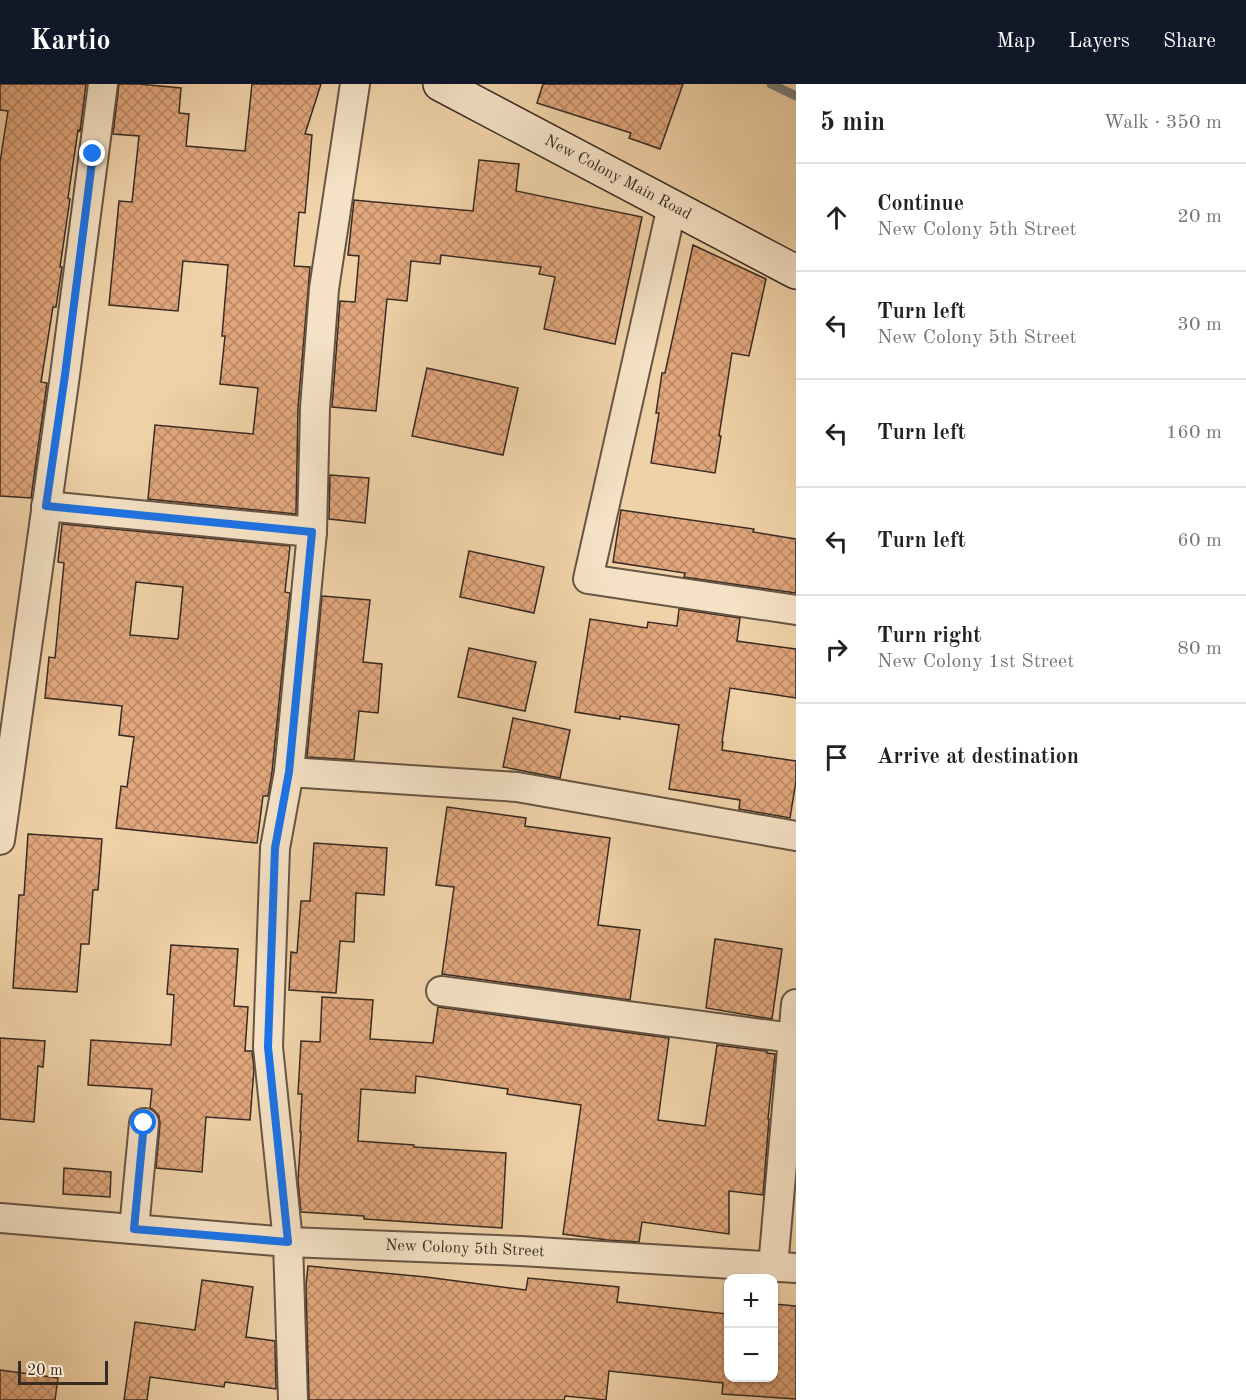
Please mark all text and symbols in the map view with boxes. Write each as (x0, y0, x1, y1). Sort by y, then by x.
text: Kartio (30, 28, 111, 56)
text: Map (996, 31, 1035, 52)
text: Layers (1068, 31, 1130, 52)
text: Share (1163, 31, 1216, 52)
text: 5 min (820, 110, 885, 136)
text: Walk · 350 m (1103, 113, 1222, 133)
street label: New Colony Main Road (542, 133, 694, 223)
route end (79, 140, 105, 166)
text: Continue (877, 193, 964, 215)
icon: ahead (820, 201, 853, 234)
text: 20 m (1177, 207, 1222, 227)
text: New Colony 5th Street (877, 220, 1076, 240)
text: Turn left (877, 301, 966, 323)
icon: left (820, 309, 853, 342)
text: 30 m (1177, 315, 1222, 335)
text: New Colony 5th Street (877, 328, 1076, 348)
icon: left (820, 417, 853, 450)
text: Turn left (877, 422, 966, 444)
text: 160 m (1166, 423, 1222, 443)
icon: left (820, 525, 853, 558)
text: Turn left (877, 530, 966, 552)
text: 60 m (1177, 531, 1222, 551)
text: Turn right (877, 625, 981, 647)
icon: right (820, 633, 853, 666)
text: 80 m (1177, 639, 1222, 659)
text: New Colony 1st Street (877, 652, 1074, 672)
icon: arrive (820, 741, 853, 774)
text: Arrive at destination (877, 746, 1079, 768)
route start (130, 1109, 156, 1135)
street label: New Colony 5th Street (385, 1238, 546, 1260)
map controls (724, 1274, 778, 1382)
button: + (724, 1274, 778, 1328)
button: − (724, 1328, 778, 1382)
scale bar (18, 1358, 108, 1386)
text: 20 m (27, 1363, 63, 1379)

